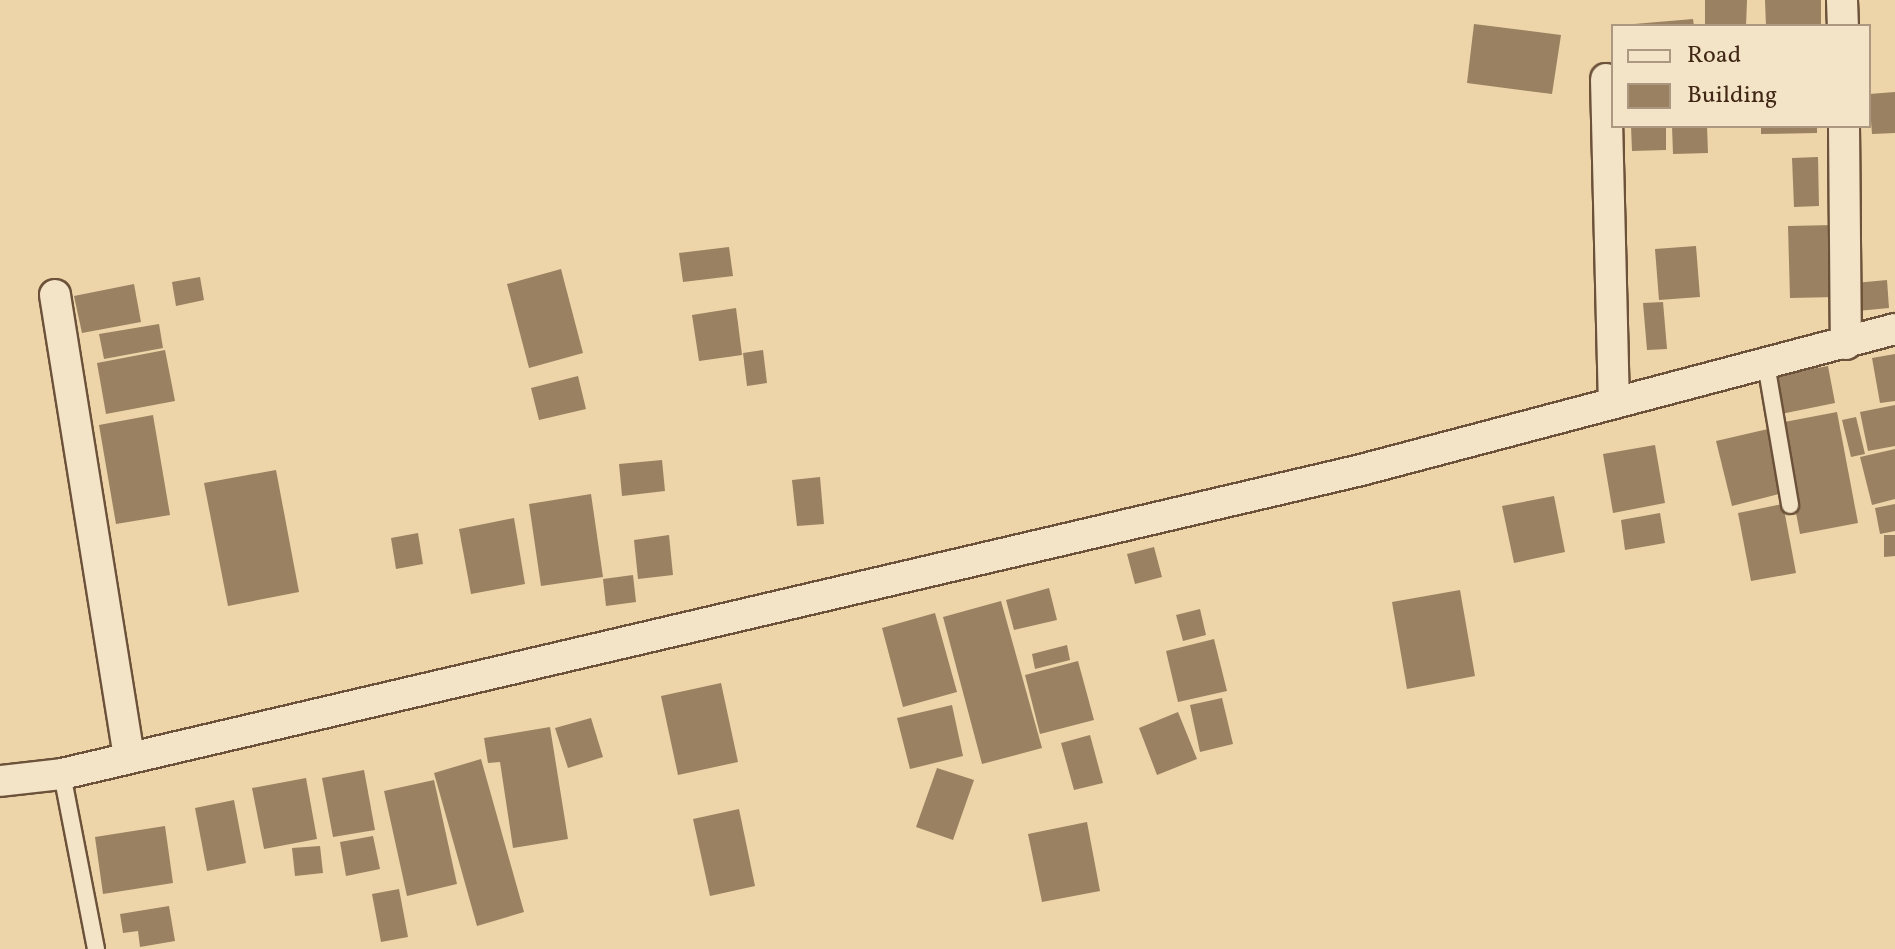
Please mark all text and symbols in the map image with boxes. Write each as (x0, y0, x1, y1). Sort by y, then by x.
legend (1611, 24, 1871, 128)
text: Road (1687, 39, 1741, 73)
text: Building (1687, 79, 1777, 113)

